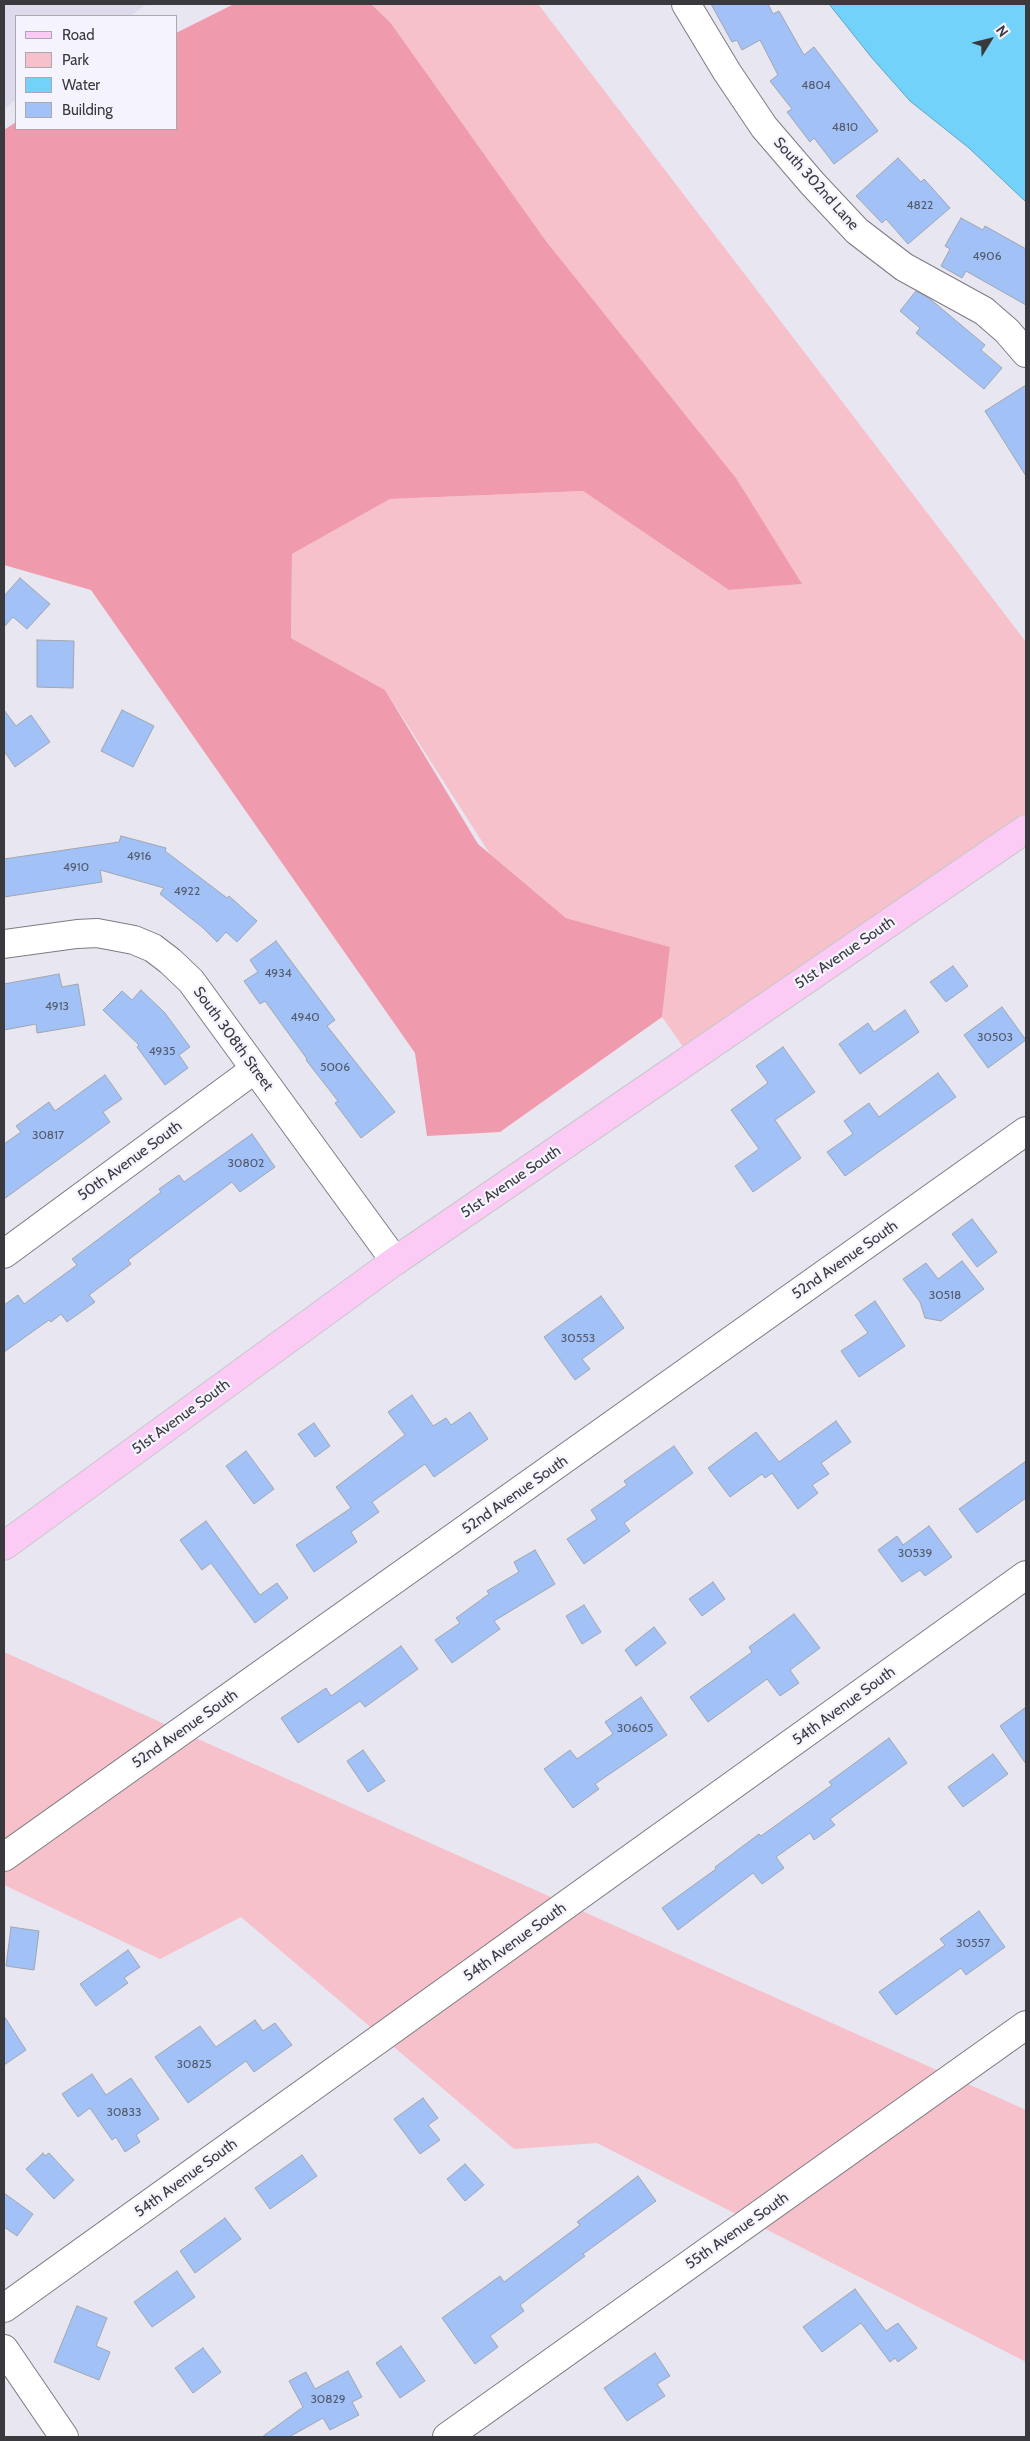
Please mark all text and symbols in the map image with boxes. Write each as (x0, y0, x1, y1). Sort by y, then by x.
legend (15, 15, 178, 130)
north arrow (965, 15, 1015, 65)
text: N (992, 22, 1012, 40)
text: Road (62, 26, 95, 44)
text: Park (62, 51, 89, 69)
text: Water (62, 76, 100, 94)
house number: 4804 (801, 78, 831, 92)
text: Building (62, 101, 113, 119)
house number: 4810 (832, 120, 858, 134)
street label: South 302nd Lane (770, 134, 862, 234)
house number: 4822 (907, 198, 933, 212)
house number: 4906 (973, 249, 1001, 263)
house number: 4916 (127, 849, 151, 863)
house number: 4910 (63, 860, 89, 874)
house number: 4922 (174, 884, 200, 898)
street label: 51st Avenue South (792, 913, 898, 993)
house number: 4934 (264, 966, 292, 980)
street label: South 308th Street (189, 983, 277, 1095)
house number: 4913 (45, 999, 69, 1013)
house number: 4940 (290, 1010, 320, 1024)
house number: 30503 (977, 1030, 1013, 1044)
house number: 4935 (149, 1044, 175, 1058)
house number: 5006 (320, 1060, 350, 1074)
street label: 50th Avenue South (74, 1117, 186, 1205)
house number: 30817 (32, 1128, 64, 1142)
street label: 51st Avenue South (458, 1142, 564, 1222)
house number: 30802 (228, 1156, 264, 1170)
street label: 52nd Avenue South (789, 1217, 901, 1303)
house number: 30518 (929, 1288, 961, 1302)
house number: 30553 (561, 1331, 595, 1345)
street label: 51st Avenue South (129, 1375, 233, 1459)
street label: 52nd Avenue South (459, 1452, 571, 1538)
house number: 30539 (898, 1546, 932, 1560)
street label: 54th Avenue South (789, 1663, 899, 1749)
street label: 52nd Avenue South (129, 1686, 241, 1772)
house number: 30605 (617, 1721, 653, 1735)
street label: 54th Avenue South (460, 1899, 570, 1985)
house number: 30557 (956, 1936, 990, 1950)
house number: 30825 (177, 2057, 211, 2071)
house number: 30833 (106, 2105, 142, 2119)
street label: 54th Avenue South (131, 2135, 241, 2221)
street label: 55th Avenue South (682, 2189, 792, 2273)
house number: 30829 (310, 2392, 346, 2406)

